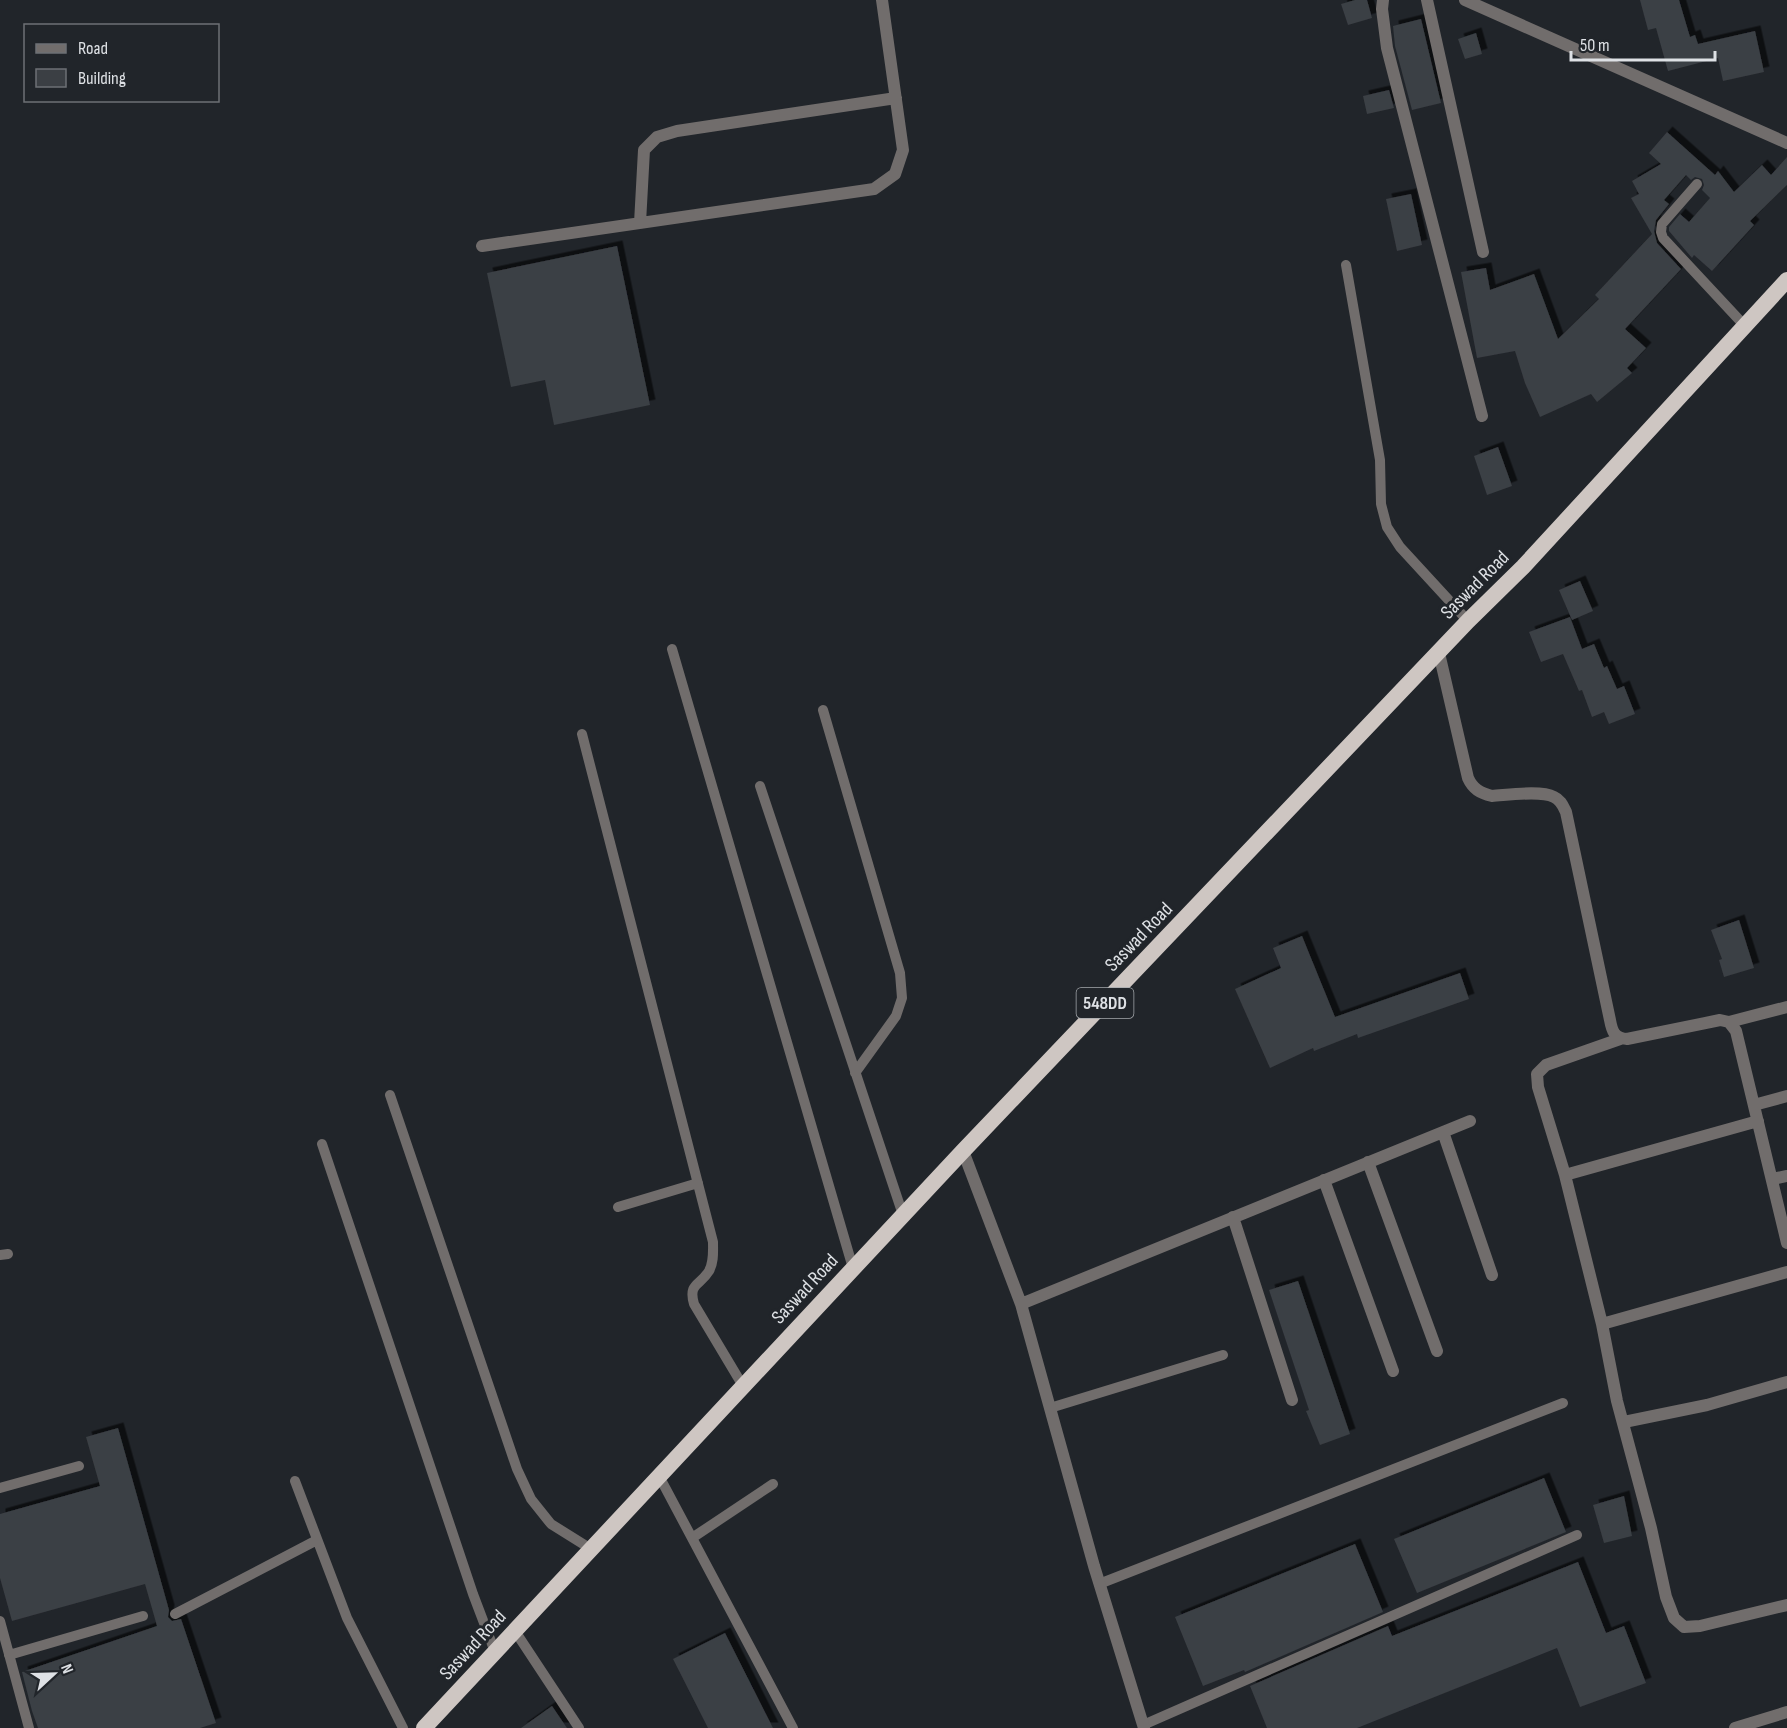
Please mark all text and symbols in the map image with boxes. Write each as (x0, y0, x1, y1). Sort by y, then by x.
legend (24, 24, 219, 102)
scale bar (1571, 24, 1715, 62)
text: 50 m (1580, 35, 1610, 56)
text: Road (78, 38, 108, 59)
text: Building (78, 68, 126, 89)
street label: Saswad Road (1436, 546, 1514, 624)
street label: Saswad Road (1100, 897, 1178, 977)
road number: 548DD (1076, 988, 1134, 1018)
street label: Saswad Road (767, 1249, 843, 1329)
street label: Saswad Road (435, 1605, 511, 1685)
north arrow (24, 1644, 84, 1704)
text: N (56, 1661, 77, 1676)

